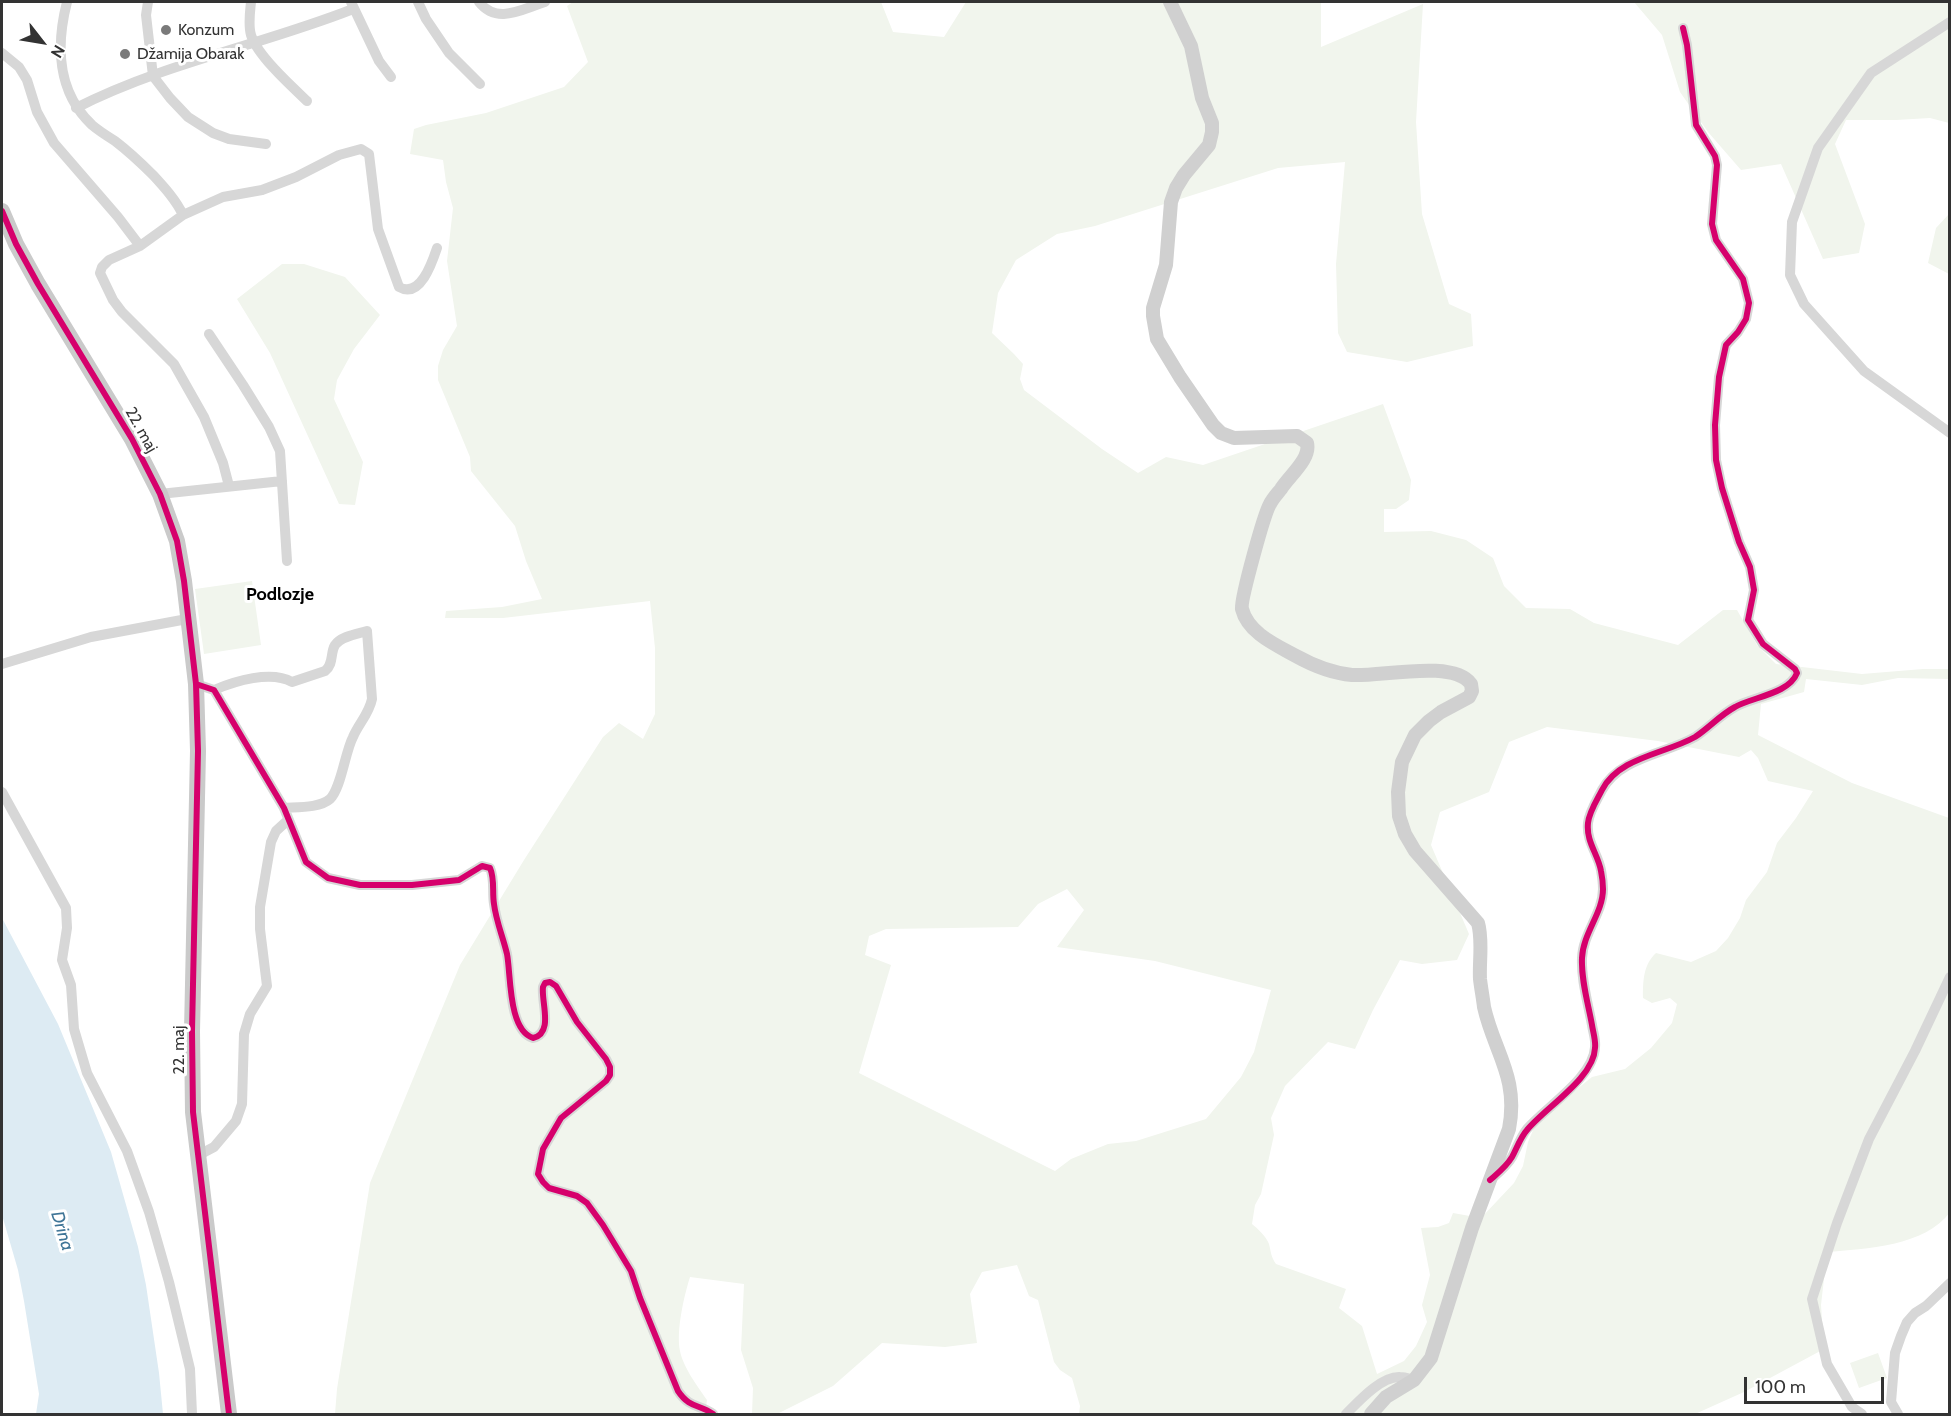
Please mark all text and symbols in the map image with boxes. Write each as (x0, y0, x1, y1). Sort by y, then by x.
north arrow (12, 12, 72, 72)
place label: Konzum (178, 20, 234, 40)
marker: Konzum (159, 23, 173, 37)
text: N (47, 42, 69, 61)
place label: Džamija Obarak (137, 44, 244, 64)
marker: Džamija Obarak (118, 47, 132, 61)
street label: 22. maj (121, 404, 161, 456)
district label: Podlozje (246, 584, 314, 606)
street label: 22. maj (169, 1026, 189, 1074)
water label: Drina (46, 1209, 78, 1253)
scale bar (1747, 1365, 1886, 1403)
text: 100 m (1755, 1376, 1806, 1398)

